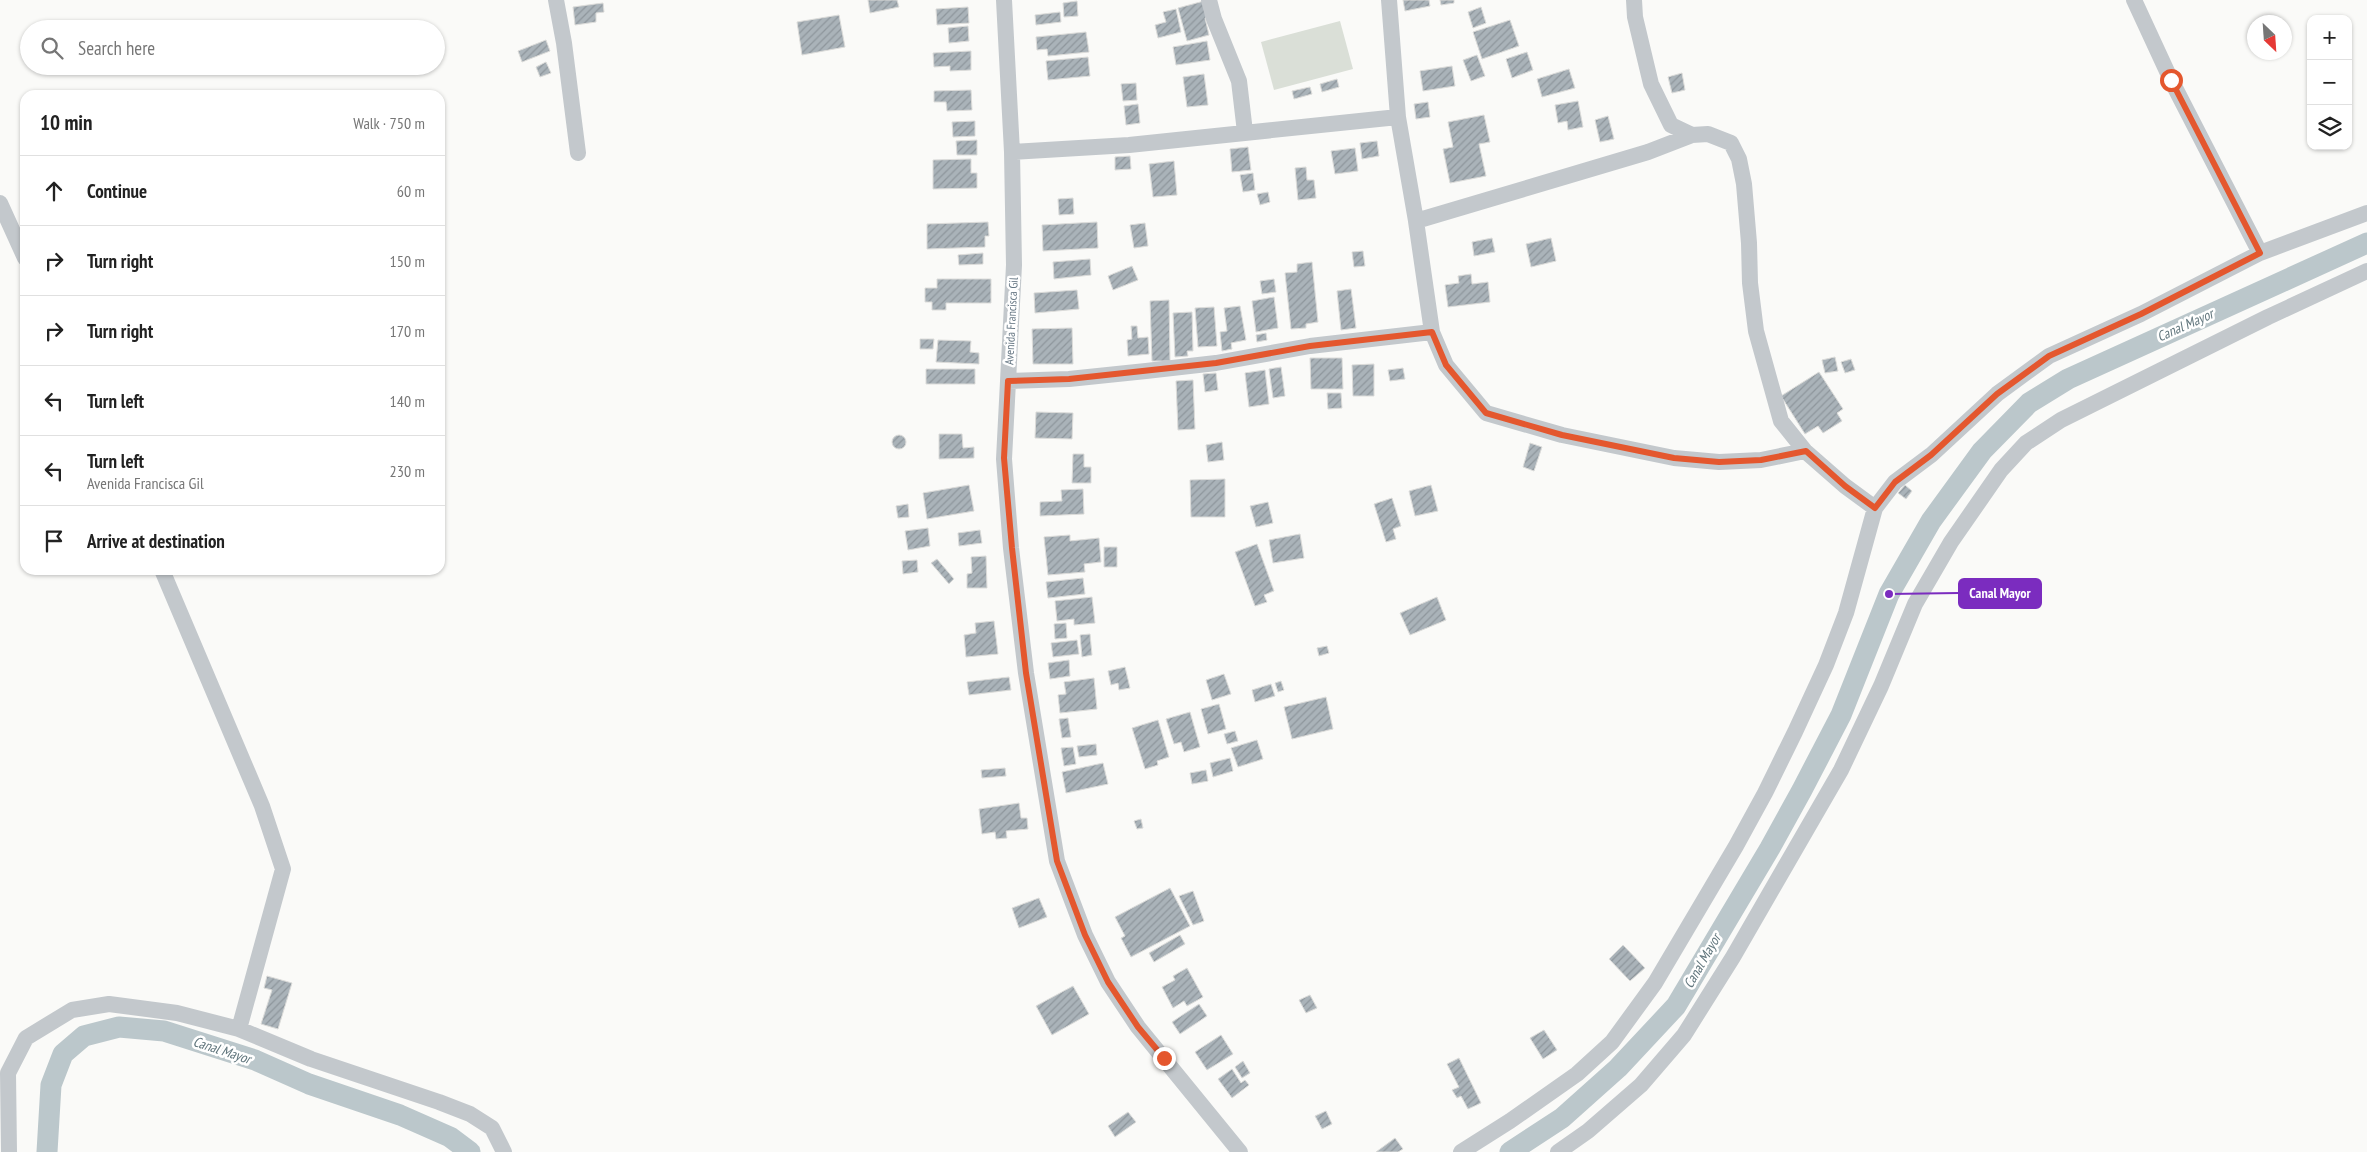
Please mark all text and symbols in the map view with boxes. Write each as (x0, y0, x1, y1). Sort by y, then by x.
north arrow (2247, 15, 2292, 60)
map controls (2307, 15, 2352, 150)
button: + (2307, 15, 2352, 60)
search box (20, 20, 445, 75)
icon: search (38, 34, 66, 62)
text: Search here (78, 36, 155, 60)
button: − (2307, 60, 2352, 105)
route start (2160, 69, 2183, 92)
button: layers (2307, 105, 2352, 150)
text: 10 min (40, 109, 92, 136)
text: Walk · 750 m (353, 113, 425, 133)
icon: ahead (40, 177, 68, 205)
text: Continue (87, 179, 147, 203)
text: 60 m (397, 181, 425, 201)
icon: right (40, 247, 68, 275)
text: Turn right (87, 249, 153, 273)
text: 150 m (390, 251, 425, 271)
street label: Avenida Francisca Gil (1001, 277, 1021, 365)
water label: Canal Mayor (2154, 304, 2218, 345)
icon: right (40, 317, 68, 345)
text: Turn right (87, 319, 153, 343)
text: 170 m (390, 321, 425, 341)
icon: left (40, 387, 68, 415)
text: Turn left (87, 389, 144, 413)
text: 140 m (390, 391, 425, 411)
text: Turn left (87, 449, 144, 473)
icon: left (40, 457, 68, 485)
text: 230 m (390, 461, 425, 481)
text: Avenida Francisca Gil (87, 473, 204, 493)
icon: arrive (40, 527, 68, 555)
text: Arrive at destination (87, 529, 225, 553)
callout: Canal Mayor (1959, 579, 2041, 608)
text: Canal Mayor (1969, 584, 2032, 602)
water label: Canal Mayor (1679, 929, 1726, 991)
water label: Canal Mayor (191, 1032, 255, 1068)
route end (1153, 1047, 1176, 1070)

